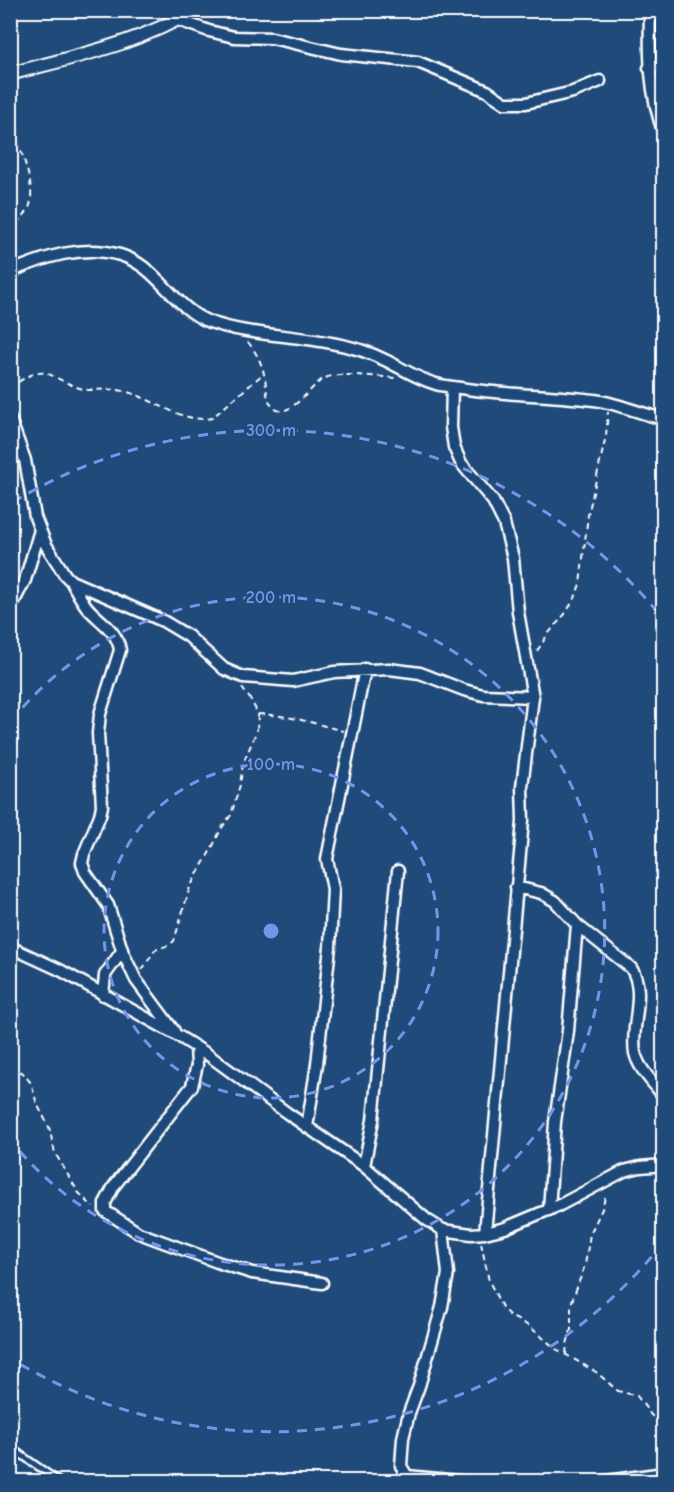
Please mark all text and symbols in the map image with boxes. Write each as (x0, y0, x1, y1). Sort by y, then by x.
text: 300 m (246, 420, 296, 441)
text: 200 m (246, 587, 296, 608)
text: 100 m (247, 754, 295, 775)
centre of rings (261, 921, 281, 941)

